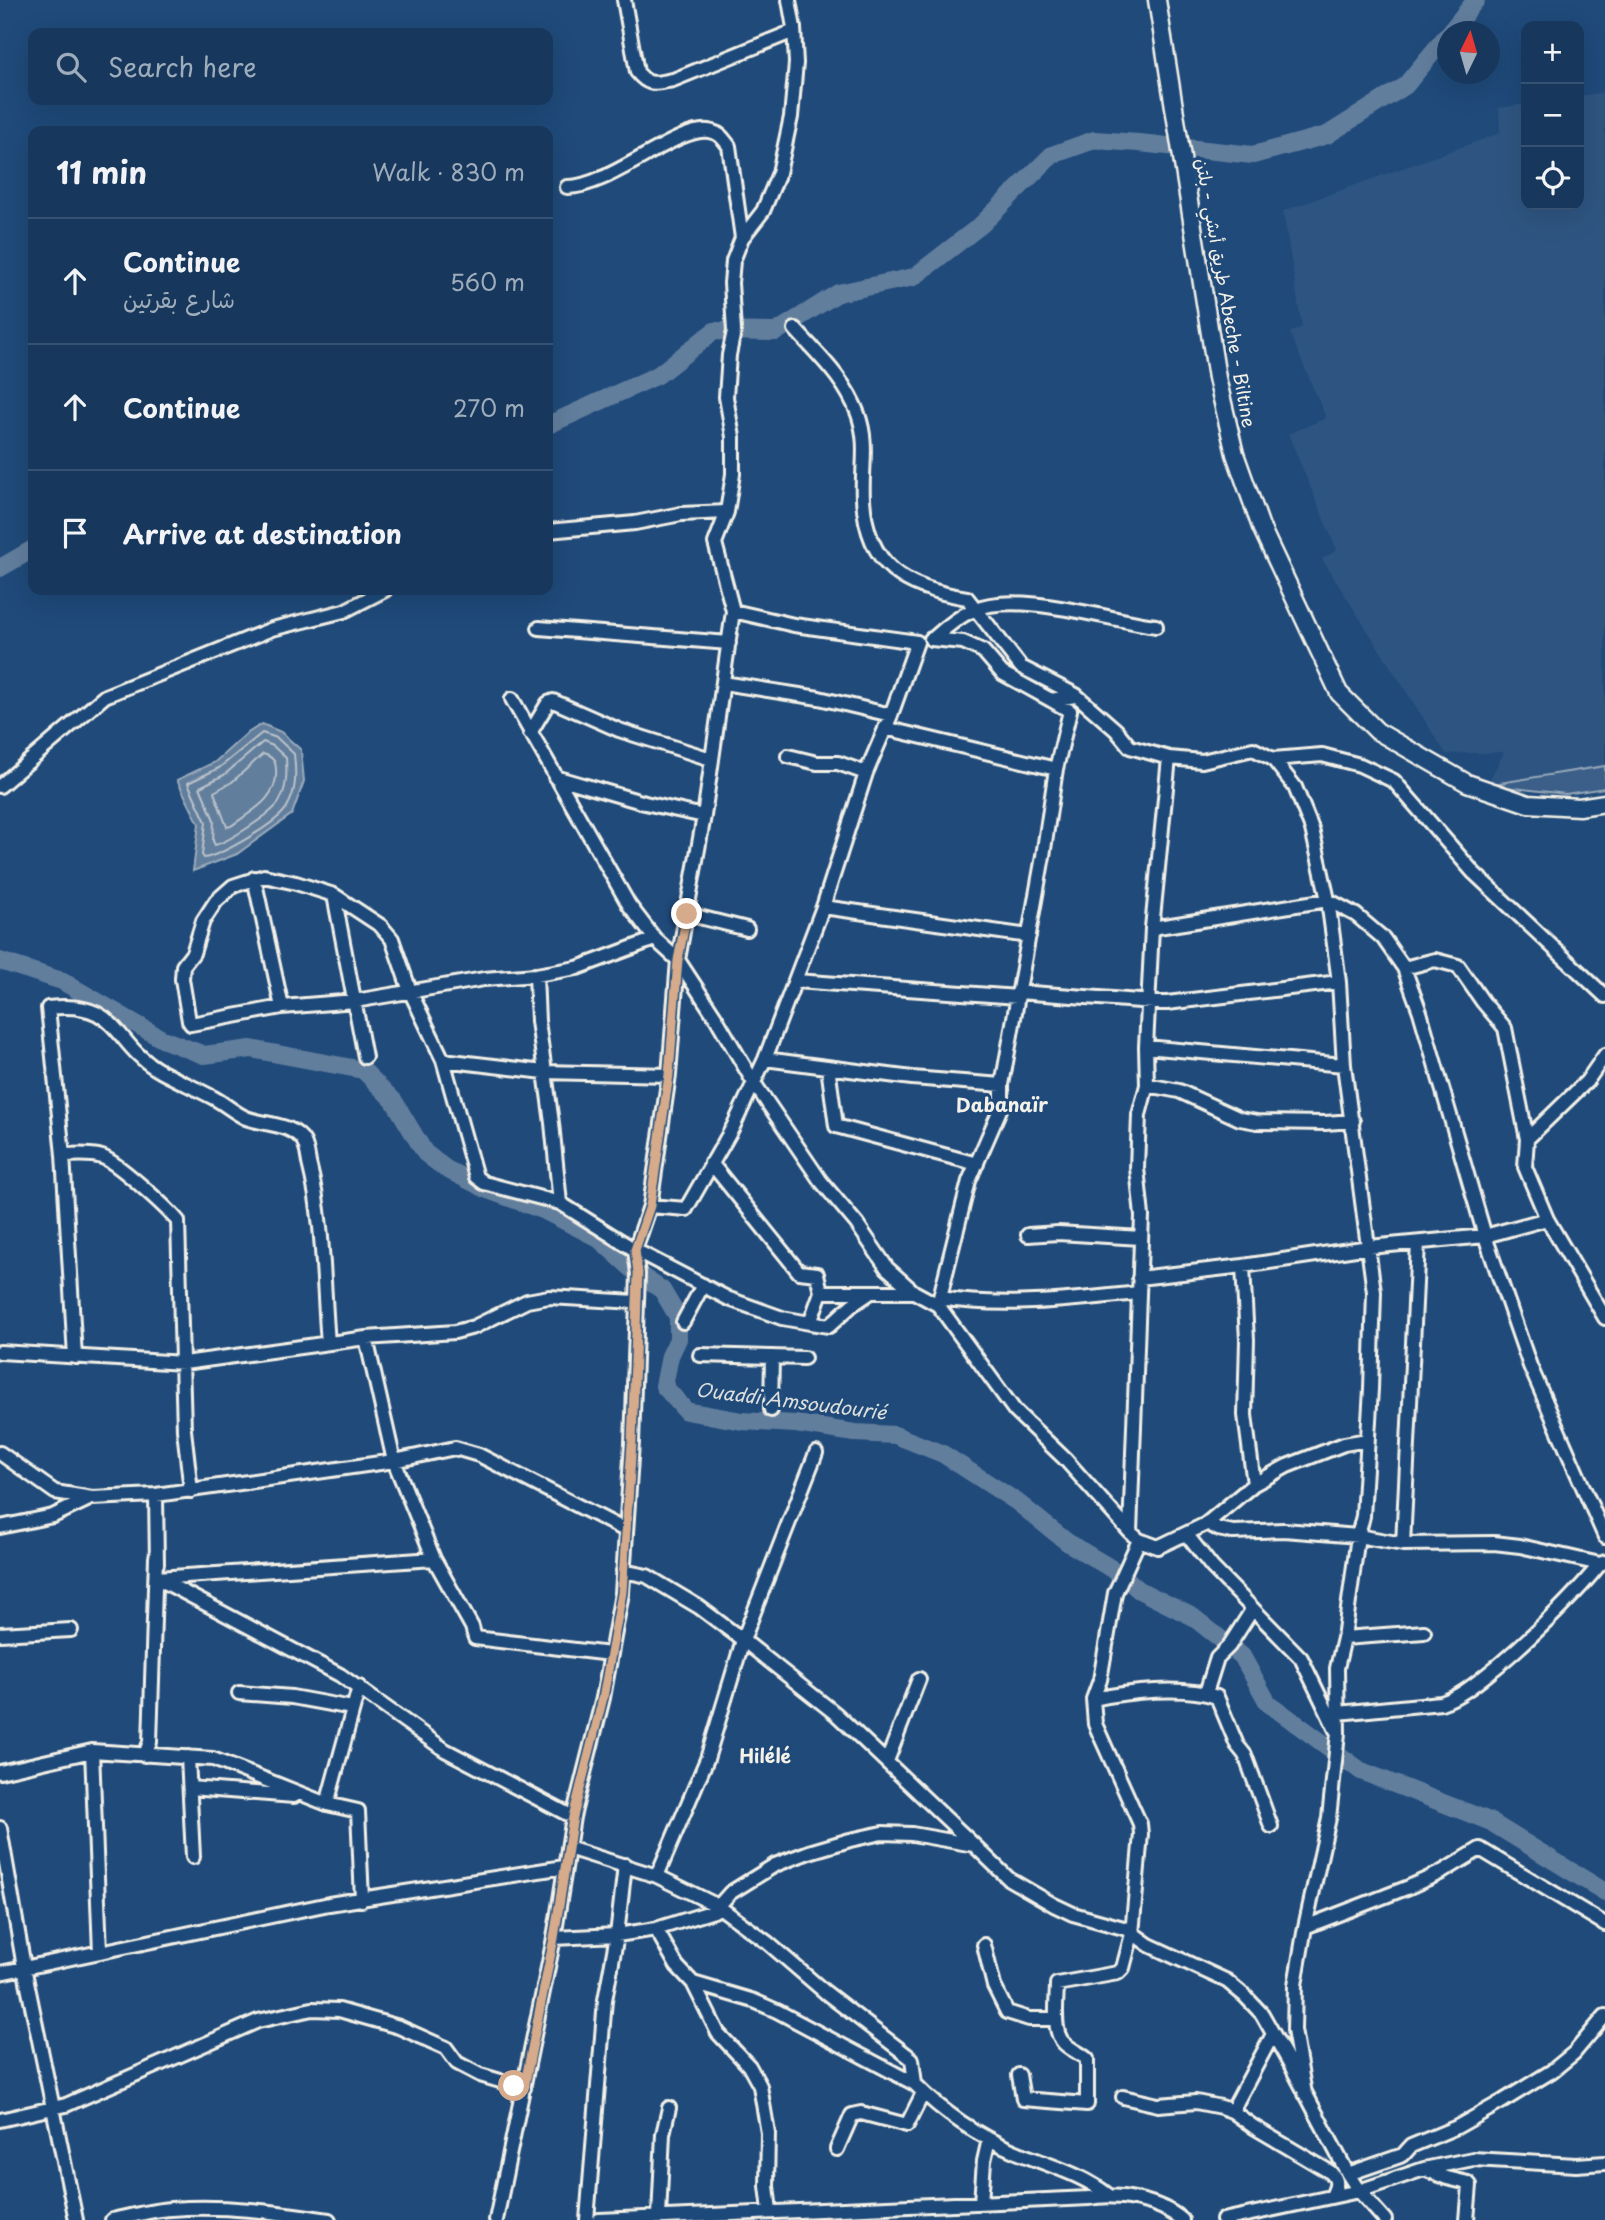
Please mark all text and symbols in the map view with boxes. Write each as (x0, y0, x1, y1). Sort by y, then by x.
north arrow (1437, 21, 1500, 84)
map controls (1521, 21, 1584, 210)
button: + (1521, 21, 1584, 84)
search box (28, 28, 553, 105)
text: Search here (108, 47, 257, 86)
icon: search (52, 48, 90, 86)
button: − (1521, 84, 1584, 147)
button: locate (1521, 147, 1584, 210)
text: 11 min (56, 149, 147, 194)
text: Walk · 830 m (372, 154, 525, 189)
street label: طريق أبشي - بلتن Abeche - Biltine (1186, 156, 1264, 430)
text: Continue (123, 242, 240, 281)
icon: ahead (56, 262, 94, 300)
text: 560 m (450, 264, 525, 299)
text: شارع بقرتين (123, 281, 235, 316)
icon: ahead (56, 388, 94, 426)
text: Continue (123, 388, 240, 427)
text: 270 m (453, 390, 525, 425)
icon: arrive (56, 514, 94, 552)
text: Arrive at destination (123, 514, 402, 553)
route end (671, 898, 702, 929)
district label: Dabanaïr (956, 1090, 1048, 1118)
water label: Ouaddi Amsoudourié (694, 1374, 890, 1426)
district label: Hilélé (739, 1741, 791, 1769)
route start (498, 2070, 529, 2101)

